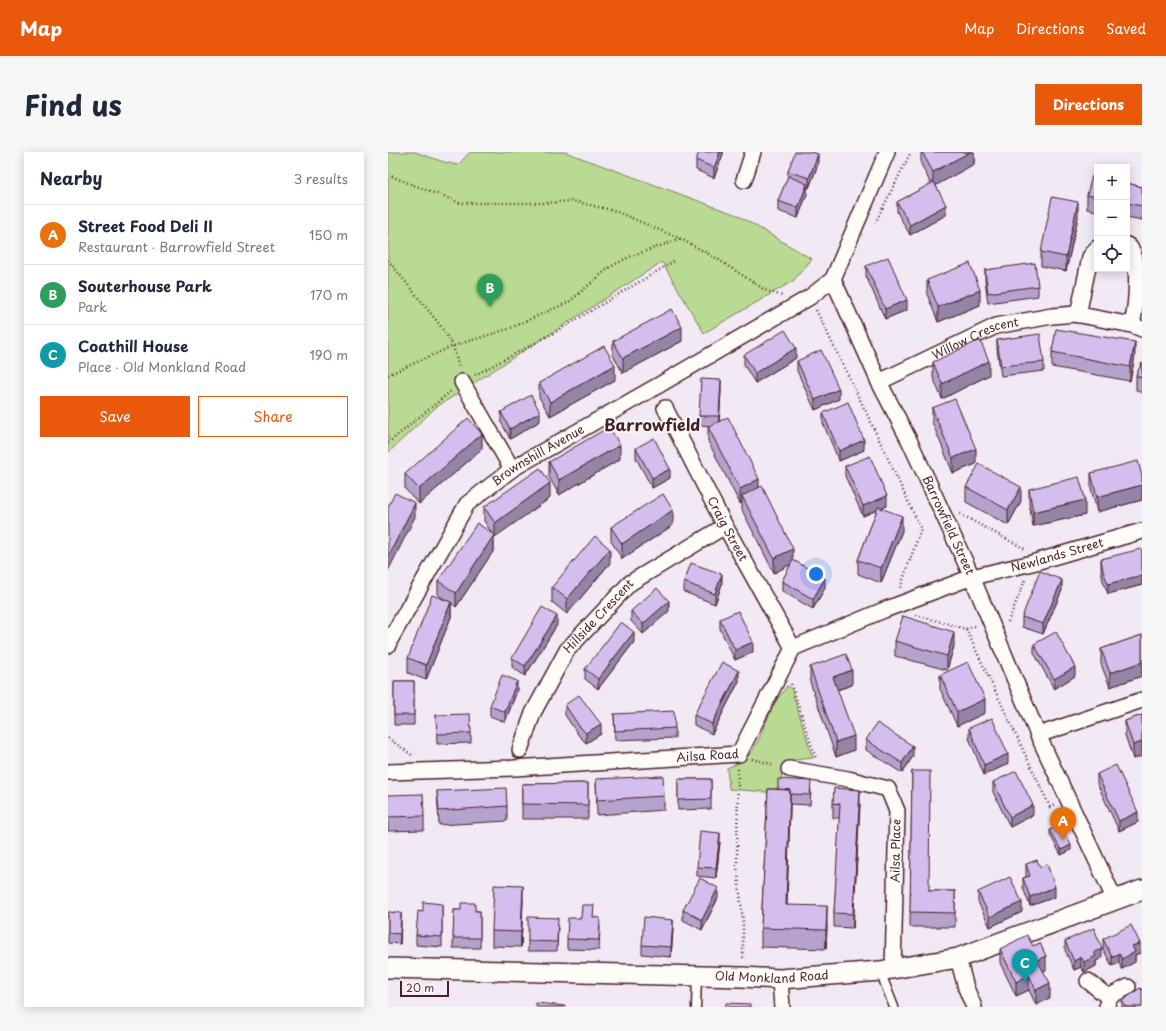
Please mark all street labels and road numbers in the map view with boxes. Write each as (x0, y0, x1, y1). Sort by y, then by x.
street label: Willow Crescent (928, 312, 1020, 364)
street label: Brownshill Avenue (487, 419, 587, 490)
street label: Barrowfield Street (919, 472, 980, 578)
street label: Craig Street (703, 493, 753, 564)
street label: Newlands Street (1009, 533, 1105, 576)
street label: Hillside Crescent (559, 575, 637, 657)
street label: Ailsa Road (676, 744, 739, 766)
street label: Ailsa Place (885, 819, 905, 883)
street label: Old Monkland Road (715, 965, 829, 987)

